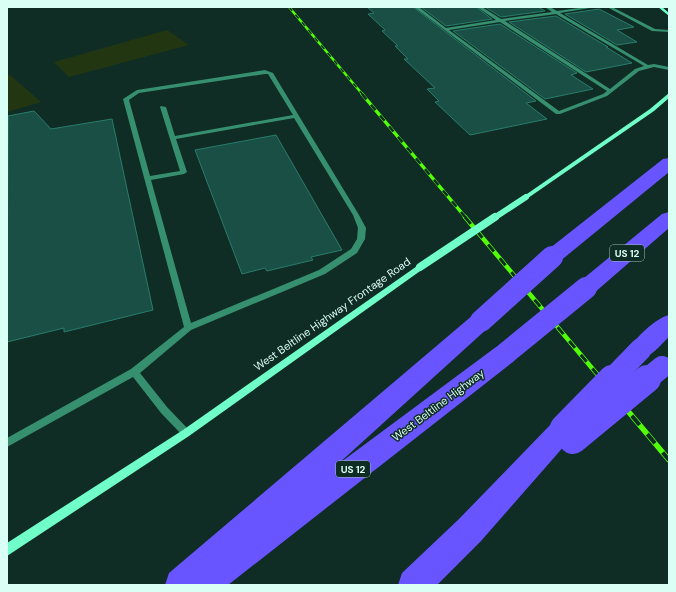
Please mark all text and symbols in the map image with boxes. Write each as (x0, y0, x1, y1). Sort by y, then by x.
road number: US 12 (610, 245, 644, 261)
street label: West Beltline Highway Frontage Road (251, 254, 413, 374)
street label: West Beltline Highway (389, 366, 487, 444)
road number: US 12 (336, 461, 370, 477)

